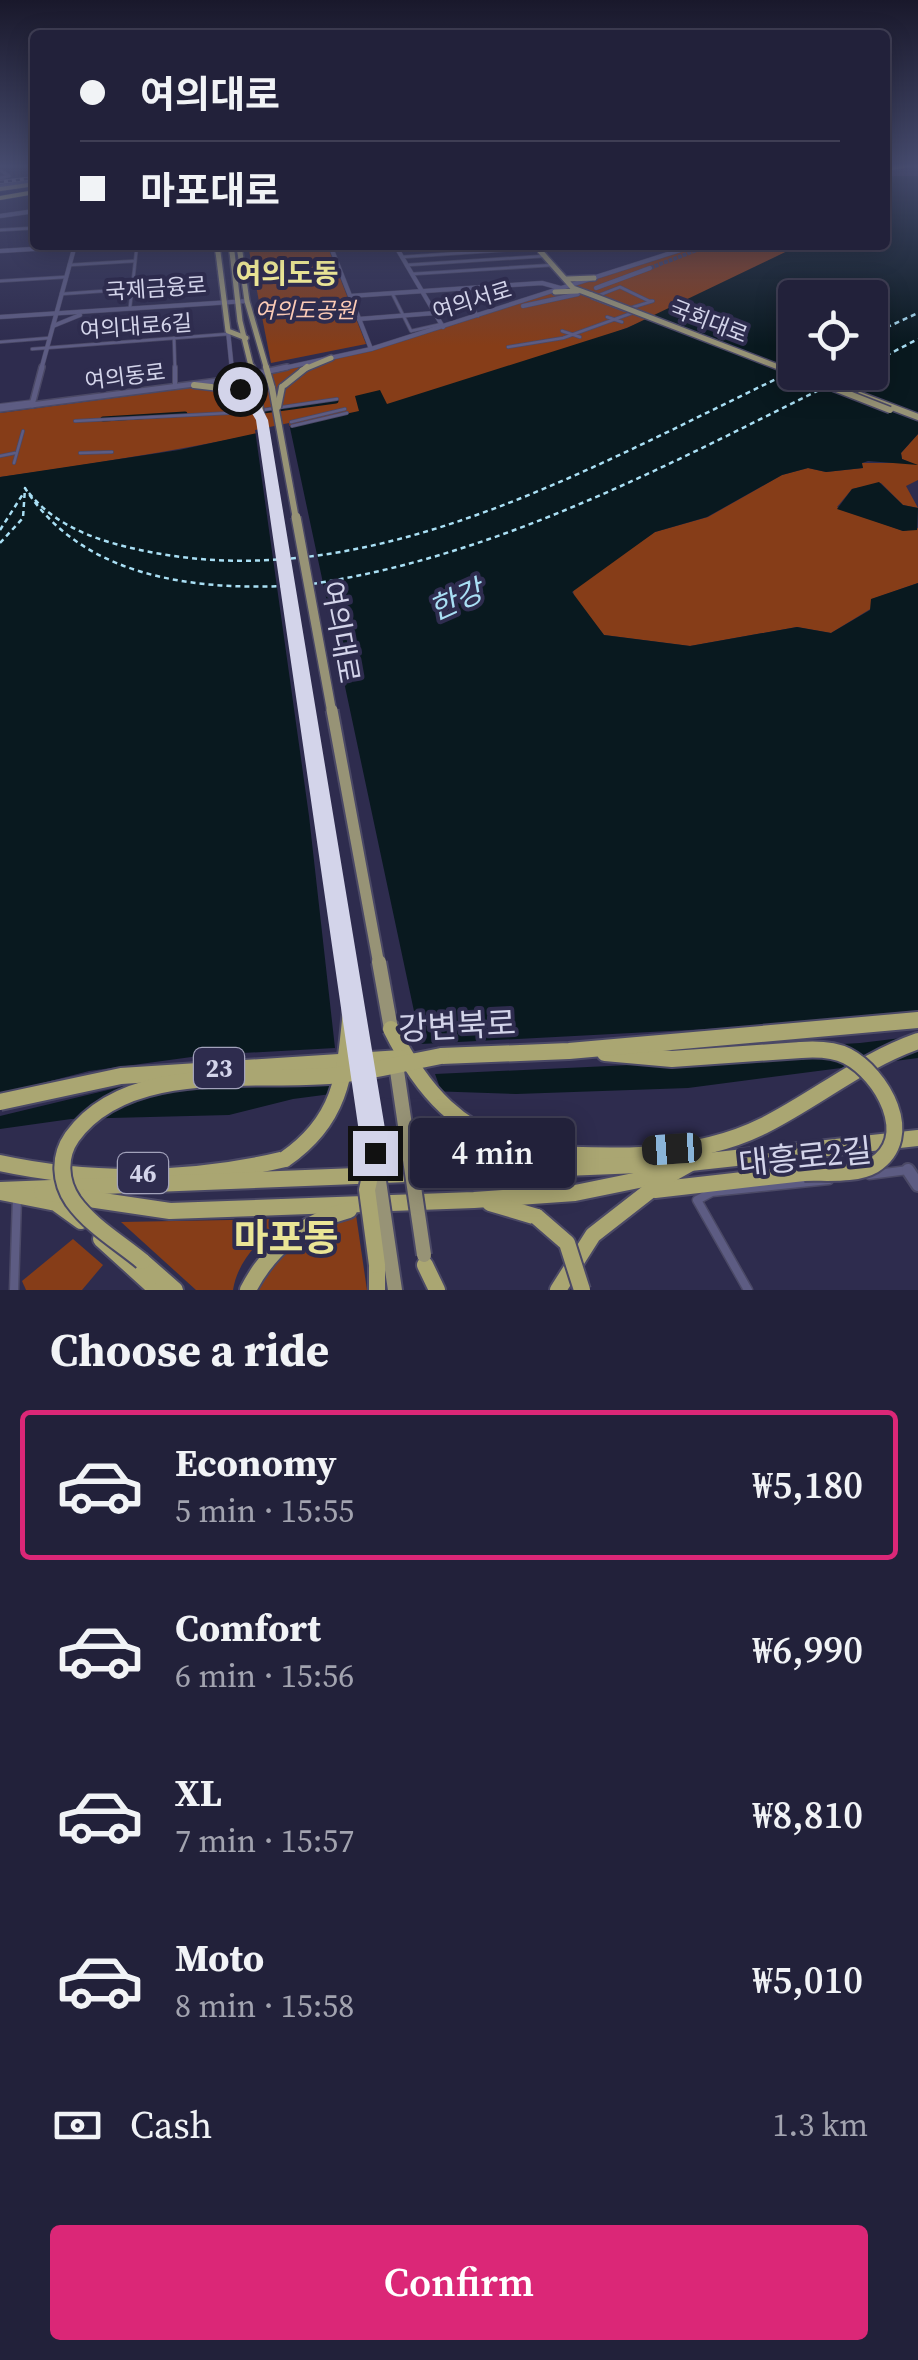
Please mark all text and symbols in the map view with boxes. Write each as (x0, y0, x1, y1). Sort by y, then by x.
text: 여의대로 (140, 69, 280, 121)
text: 마포대로 (140, 165, 280, 217)
district label: 여의도동 (235, 254, 339, 292)
street label: 국제금융로 (104, 270, 208, 306)
street label: 여의서로 (429, 274, 515, 326)
map controls (778, 280, 888, 390)
button: locate (778, 280, 888, 390)
street label: 국회대로 (666, 292, 752, 350)
park label: 여의도공원 (254, 295, 357, 325)
street label: 여의대로6길 (79, 307, 193, 345)
street label: 여의동로 (83, 356, 167, 396)
route start (218, 367, 263, 412)
water label: 한강 (422, 569, 493, 630)
street label: 여의대로 (313, 578, 369, 686)
street label: 강변북로 (397, 1001, 517, 1051)
road number: 23 (194, 1048, 244, 1088)
callout: 4 min (410, 1118, 575, 1188)
street label: 대흥로2길 (736, 1128, 874, 1186)
route end (353, 1131, 398, 1176)
text: 4 min (451, 1131, 534, 1175)
car (641, 1132, 703, 1166)
road number: 46 (118, 1153, 168, 1193)
district label: 마포동 (234, 1212, 338, 1264)
text: Choose a ride (50, 1319, 329, 1381)
text: Economy (175, 1437, 337, 1489)
icon: car (55, 1440, 145, 1530)
text: ₩5,180 (753, 1459, 863, 1511)
text: 5 min · 15:55 (175, 1489, 354, 1533)
text: Comfort (175, 1602, 321, 1654)
icon: car (55, 1605, 145, 1695)
text: ₩6,990 (753, 1624, 863, 1676)
text: 6 min · 15:56 (175, 1654, 354, 1698)
text: XL (175, 1767, 222, 1819)
icon: car (55, 1770, 145, 1860)
text: ₩8,810 (753, 1789, 863, 1841)
text: 7 min · 15:57 (175, 1819, 354, 1863)
text: Moto (175, 1932, 264, 1984)
icon: car (55, 1935, 145, 2025)
text: ₩5,010 (753, 1954, 863, 2006)
text: 8 min · 15:58 (175, 1984, 354, 2028)
icon: cash (50, 2098, 105, 2153)
text: Cash (130, 2099, 212, 2151)
text: 1.3 km (773, 2103, 868, 2147)
button: Confirm (50, 2225, 868, 2340)

